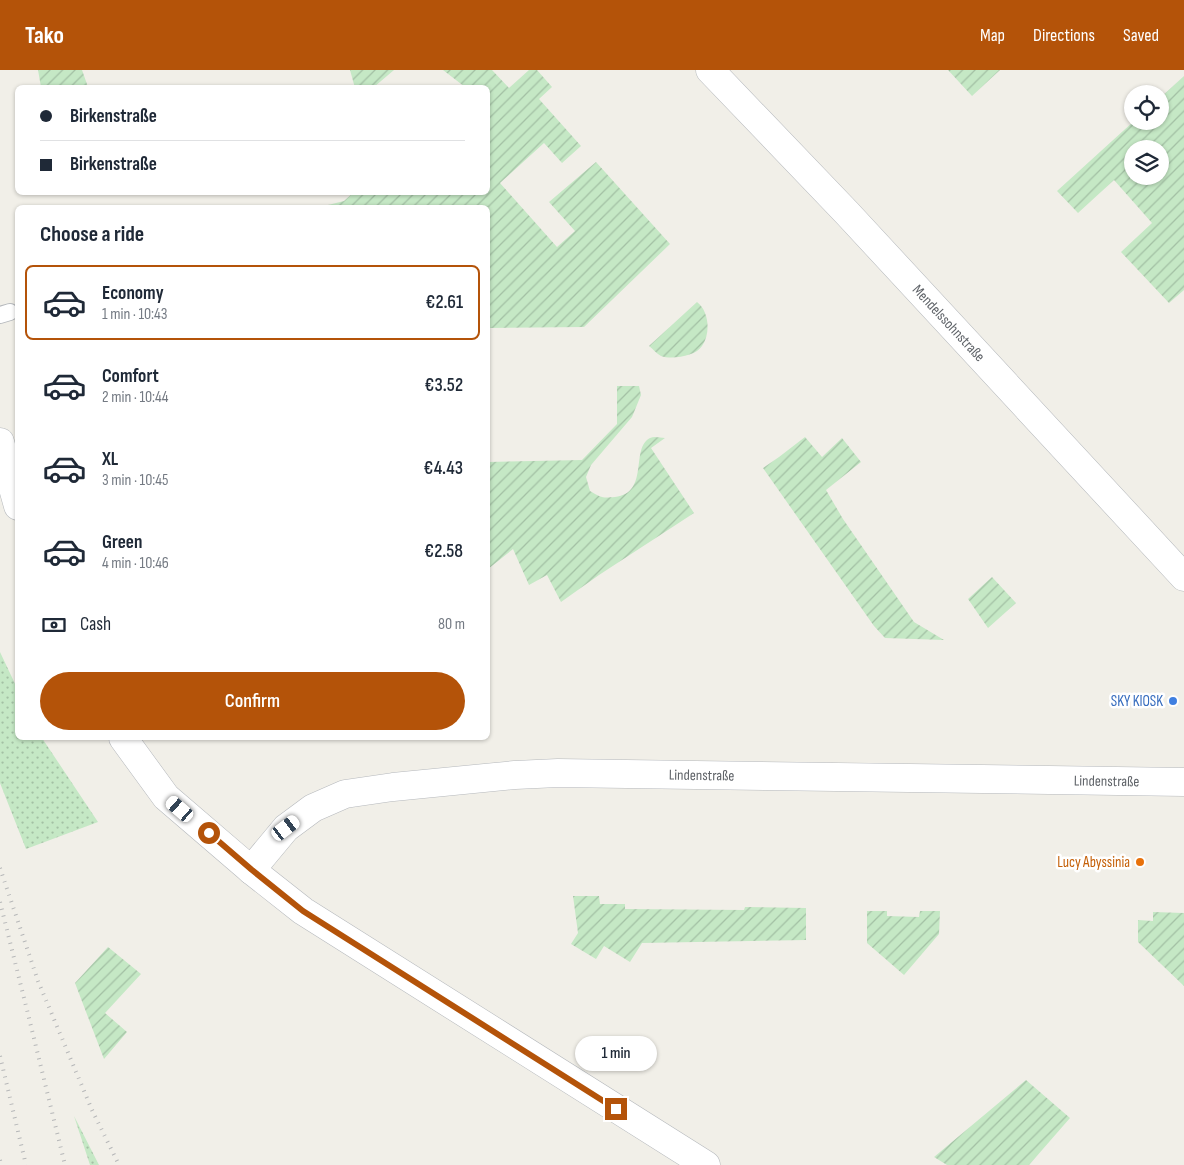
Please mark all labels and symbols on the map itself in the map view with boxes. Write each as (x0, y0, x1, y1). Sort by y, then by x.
street label: Mendelssohnstraße (909, 281, 989, 366)
place label: SKY KIOSK (1111, 692, 1163, 711)
marker: SKY KIOSK (1167, 695, 1179, 707)
street label: Lindenstraße (669, 765, 735, 785)
street label: Lindenstraße (1074, 771, 1140, 791)
car (163, 793, 196, 825)
car (269, 813, 302, 843)
route start (198, 822, 220, 844)
place label: Lucy Abyssinia (1057, 853, 1130, 872)
marker: Lucy Abyssinia (1134, 856, 1146, 868)
callout: 1 min (575, 1036, 657, 1072)
route end (605, 1098, 627, 1120)

